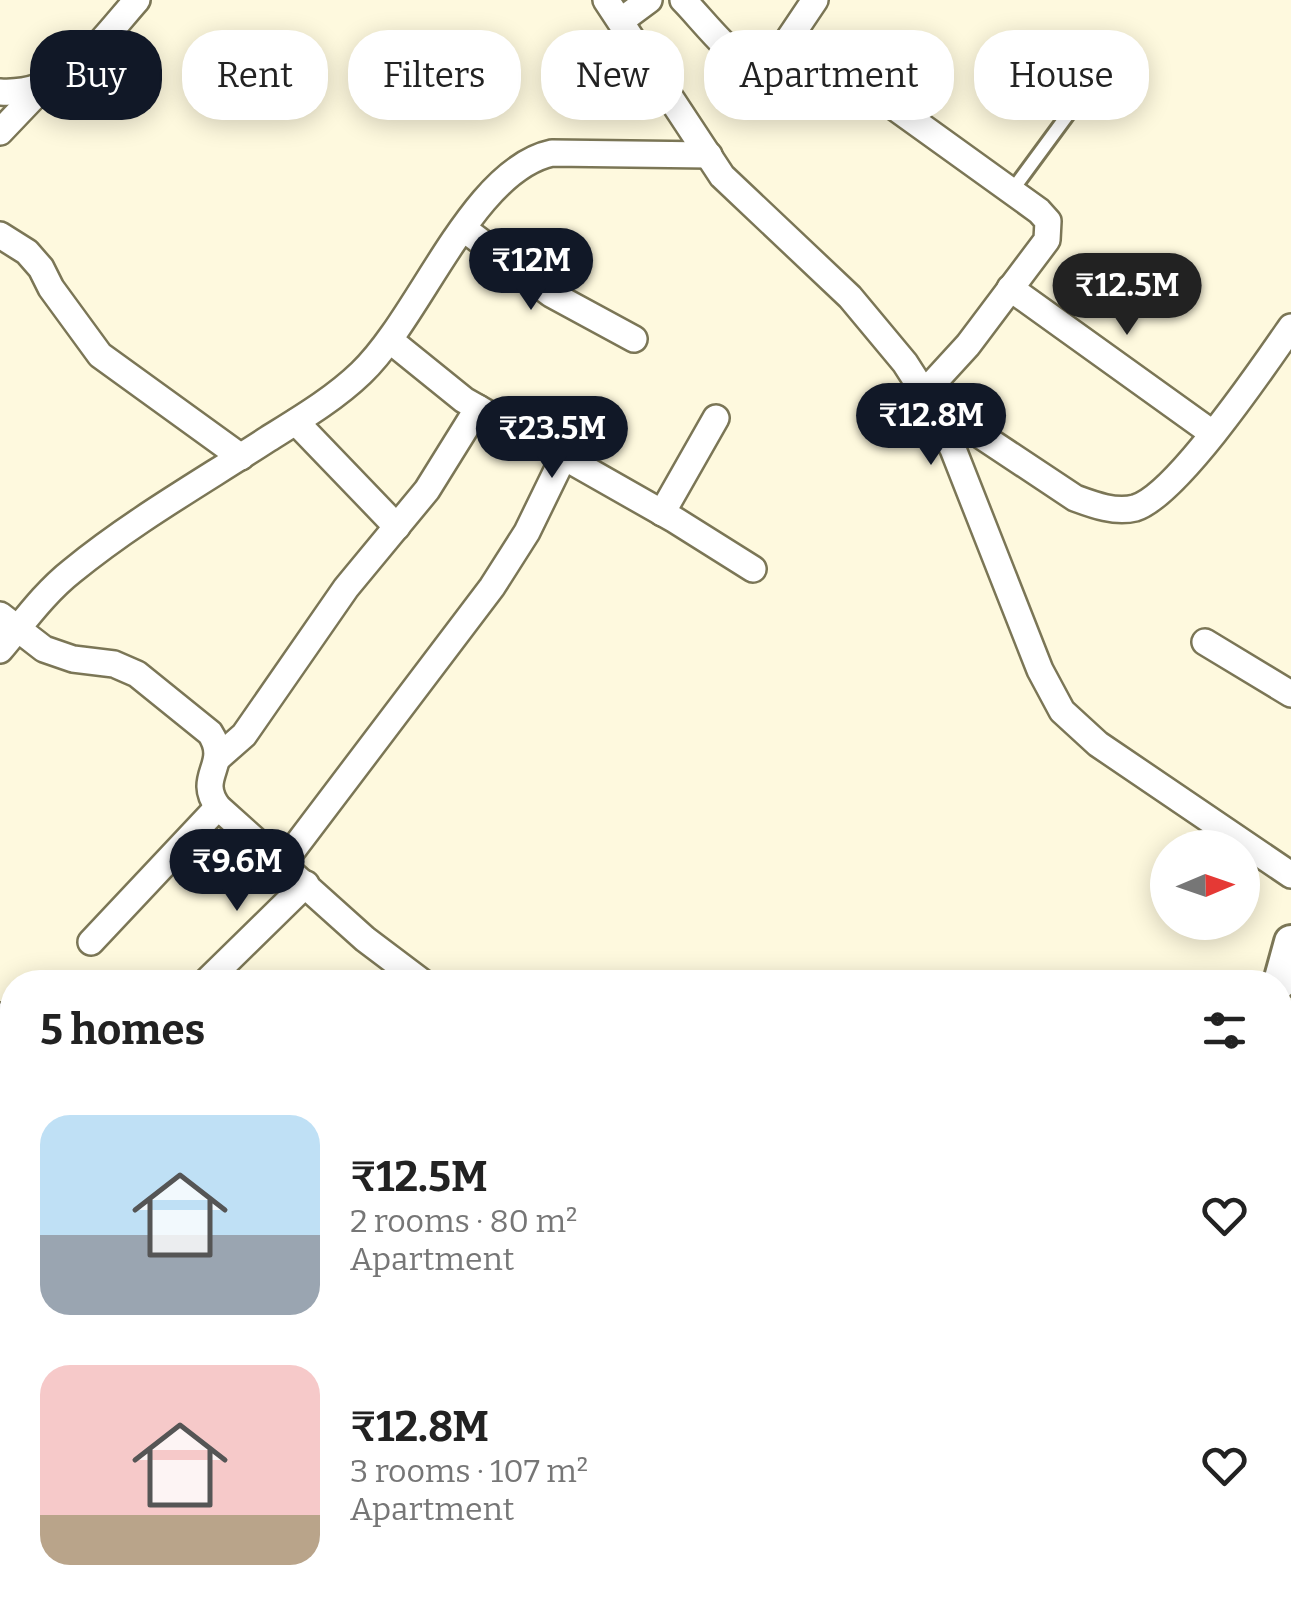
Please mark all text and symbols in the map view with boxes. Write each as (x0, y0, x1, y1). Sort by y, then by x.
chip: Buy (30, 30, 162, 120)
chip: Rent (182, 30, 328, 120)
chip: Filters (348, 30, 521, 120)
chip: New (541, 30, 684, 120)
chip: Apartment (704, 30, 954, 120)
chip: House (974, 30, 1149, 120)
pin: ₹12M (472, 228, 590, 313)
text: ₹12M (491, 241, 571, 279)
pin: ₹12.5M (1046, 253, 1208, 338)
text: ₹12.5M (1075, 266, 1179, 304)
pin: ₹12.8M (850, 383, 1012, 468)
pin: ₹23.5M (471, 396, 633, 481)
text: ₹12.8M (878, 396, 984, 434)
text: ₹23.5M (498, 409, 606, 447)
pin: ₹9.6M (167, 829, 307, 914)
north arrow (1150, 830, 1260, 940)
map controls (1150, 830, 1260, 940)
text: ₹9.6M (192, 842, 282, 880)
icon: filters (1197, 1003, 1252, 1058)
text: 5 homes (40, 1005, 205, 1055)
text: ₹12.5M (350, 1152, 488, 1202)
icon: home (120, 1155, 240, 1275)
icon: heart (1197, 1188, 1252, 1243)
text: 2 rooms · 80 m² (350, 1202, 577, 1240)
text: Apartment (350, 1240, 514, 1278)
text: ₹12.8M (350, 1402, 489, 1452)
icon: home (120, 1405, 240, 1525)
icon: heart (1197, 1438, 1252, 1493)
text: 3 rooms · 107 m² (350, 1452, 588, 1490)
text: Apartment (350, 1490, 514, 1528)

